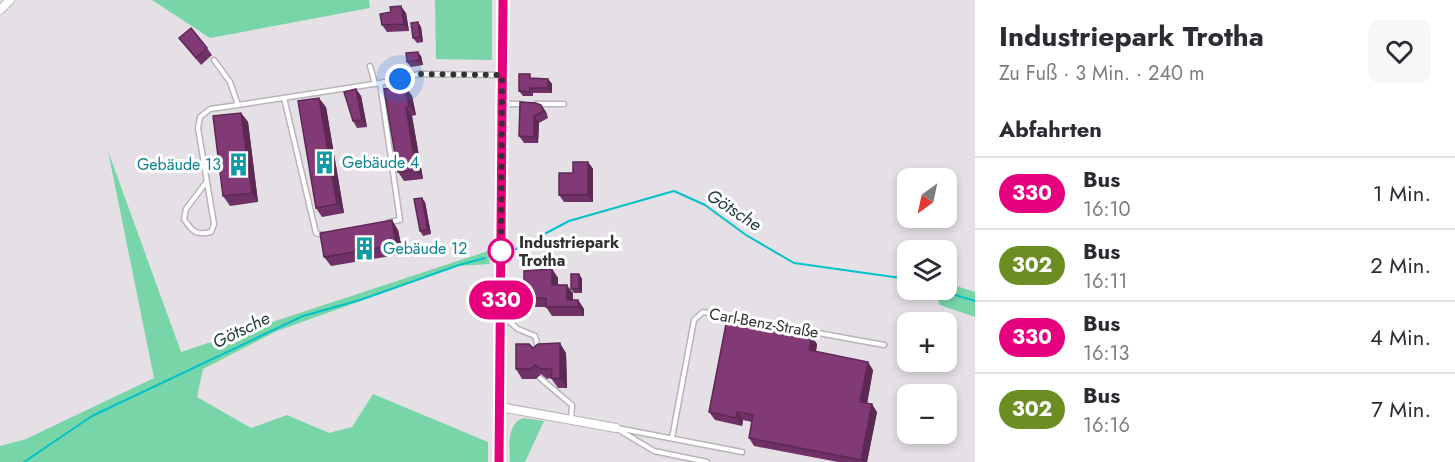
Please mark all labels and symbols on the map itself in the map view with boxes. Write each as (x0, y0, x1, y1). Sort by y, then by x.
your location (385, 64, 415, 94)
building icon: Gebäude 4 (311, 149, 337, 175)
building icon: Gebäude 13 (226, 151, 252, 177)
place label: Gebäude 4 (342, 151, 419, 174)
place label: Gebäude 13 (137, 153, 221, 176)
north arrow (897, 168, 957, 228)
water label: Götsche (701, 183, 767, 237)
place label: Industriepark Trotha (519, 231, 620, 272)
building icon: Gebäude 12 (352, 235, 378, 261)
place label: Gebäude 12 (383, 237, 467, 260)
marker: Industriepark Trotha (488, 238, 514, 264)
line badge: 330 (466, 280, 536, 320)
street label: Carl-Benz-Straße (708, 302, 820, 344)
water label: Götsche (208, 305, 274, 355)

